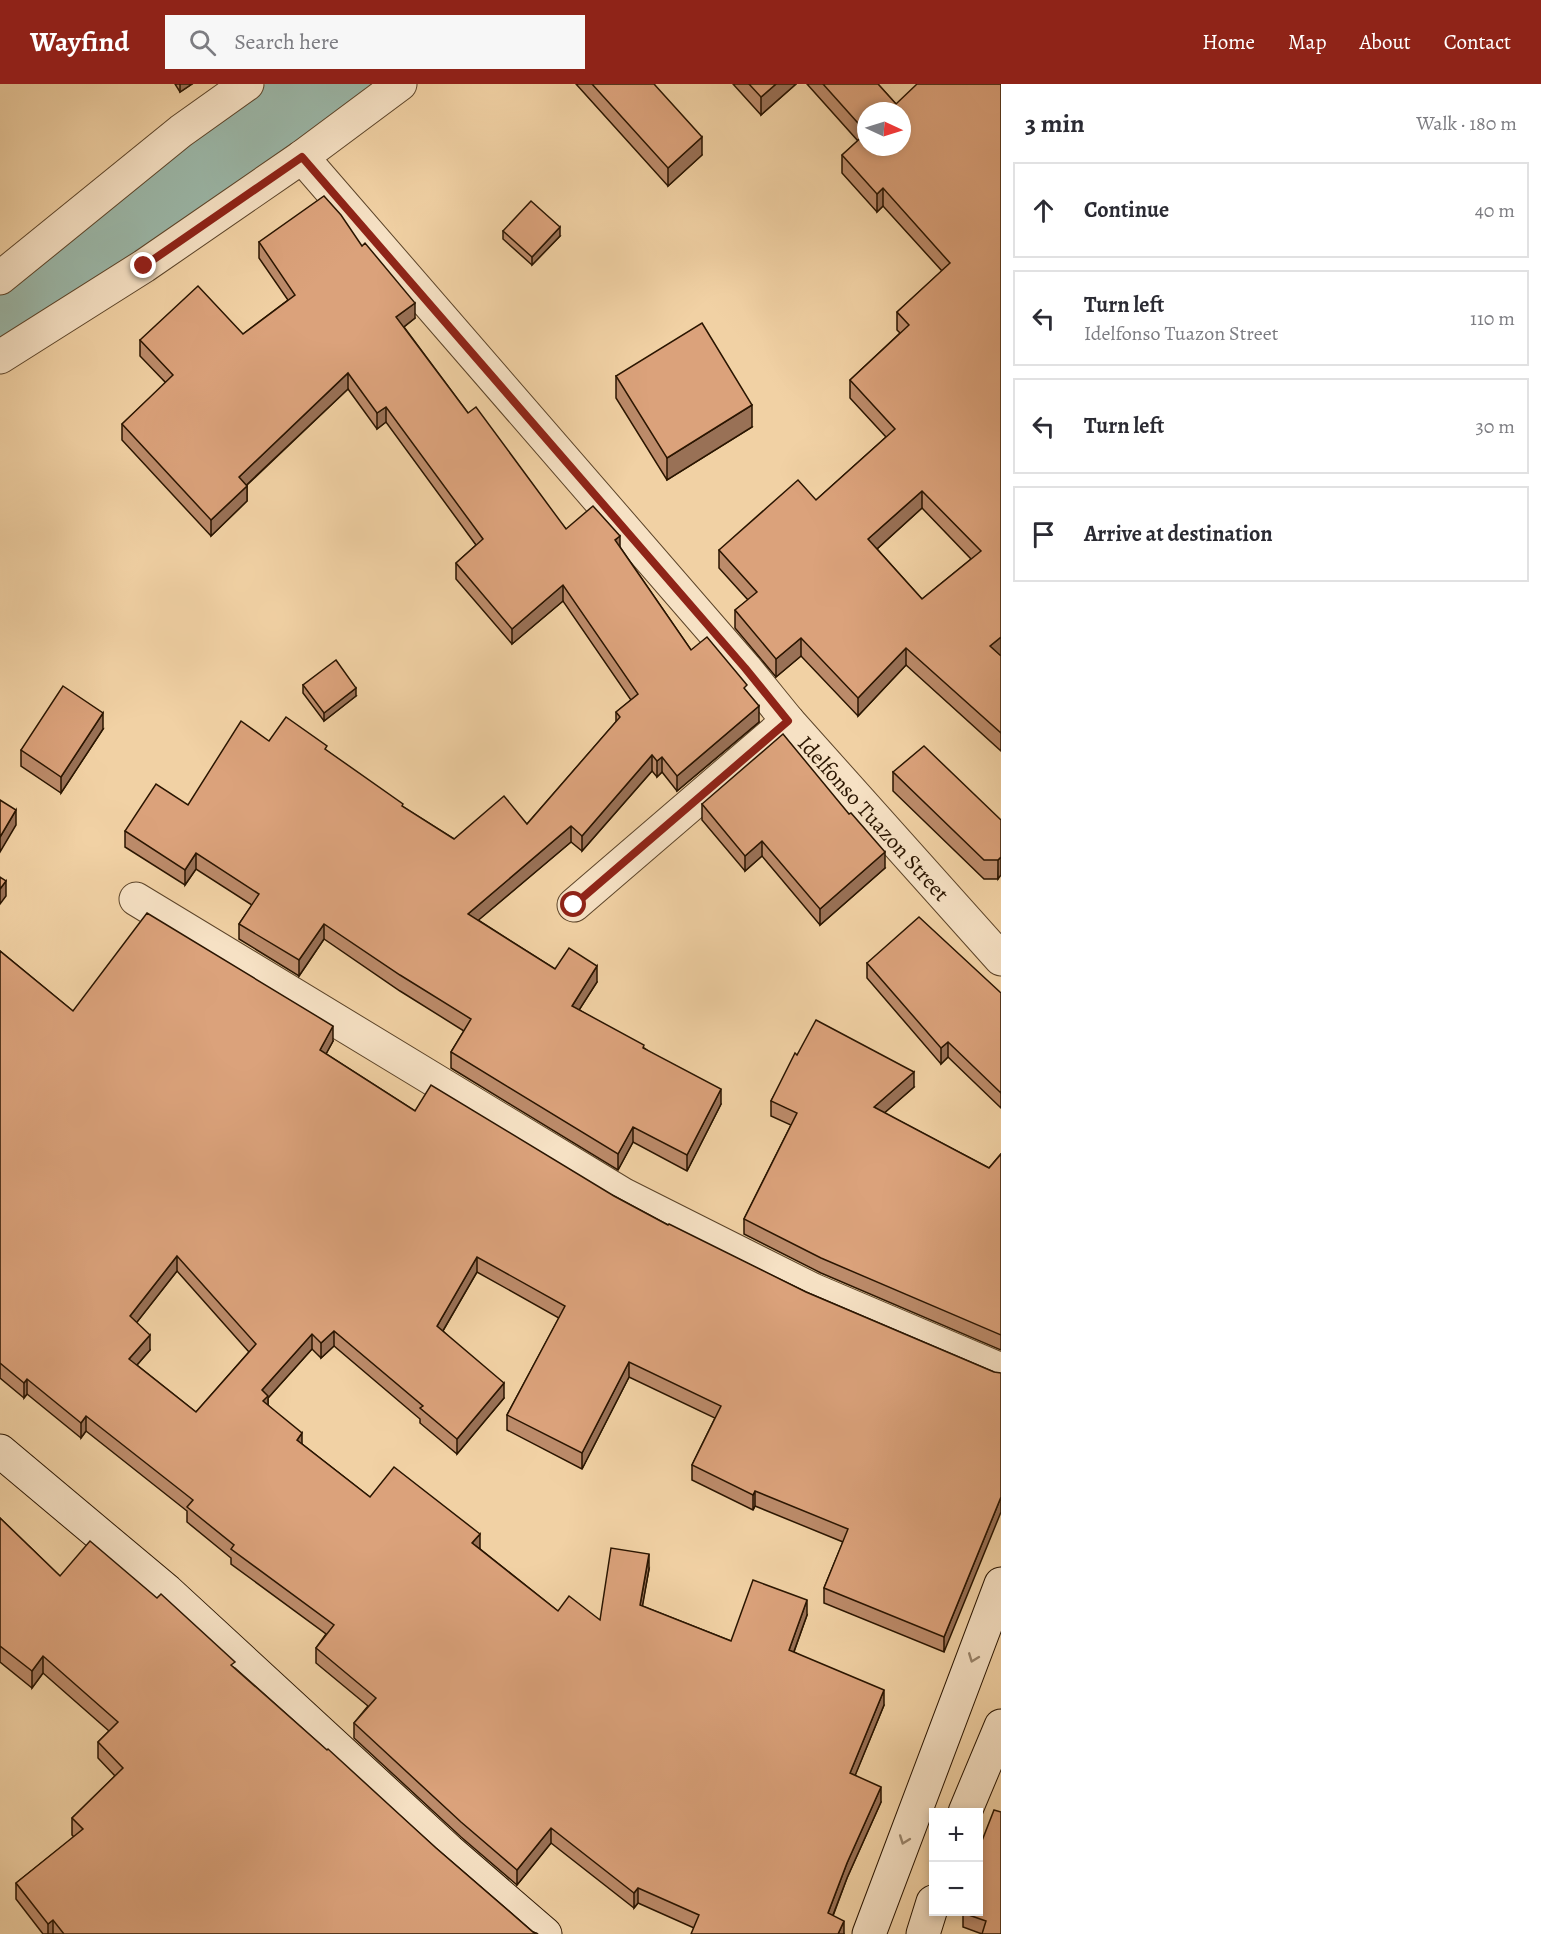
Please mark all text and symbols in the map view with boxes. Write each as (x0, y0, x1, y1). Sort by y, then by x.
search box (165, 15, 585, 69)
text: Wayfind (30, 23, 129, 61)
icon: search (186, 26, 219, 59)
text: Search here (234, 27, 339, 57)
text: Home (1202, 28, 1255, 56)
text: Map (1288, 28, 1326, 56)
text: About (1359, 28, 1411, 56)
text: Contact (1444, 28, 1511, 56)
north arrow (857, 102, 911, 156)
text: 3 min (1025, 106, 1085, 141)
text: Walk · 180 m (1416, 110, 1517, 137)
icon: ahead (1027, 194, 1060, 227)
text: Continue (1084, 195, 1169, 225)
text: 40 m (1475, 197, 1515, 224)
route end (130, 252, 156, 278)
text: Turn left (1084, 290, 1164, 320)
icon: left (1027, 302, 1060, 335)
text: 110 m (1470, 305, 1515, 332)
text: Idelfonso Tuazon Street (1084, 320, 1278, 347)
icon: left (1027, 410, 1060, 443)
text: Turn left (1084, 411, 1164, 441)
text: 30 m (1475, 413, 1515, 440)
icon: arrive (1027, 518, 1060, 551)
text: Arrive at destination (1084, 519, 1273, 549)
street label: Idelfonso Tuazon Street (791, 729, 956, 908)
route start (560, 891, 586, 917)
one-way arrow (967, 1652, 980, 1663)
map controls (929, 1808, 983, 1916)
button: + (929, 1808, 983, 1862)
one-way arrow (898, 1835, 911, 1845)
button: − (929, 1862, 983, 1916)

